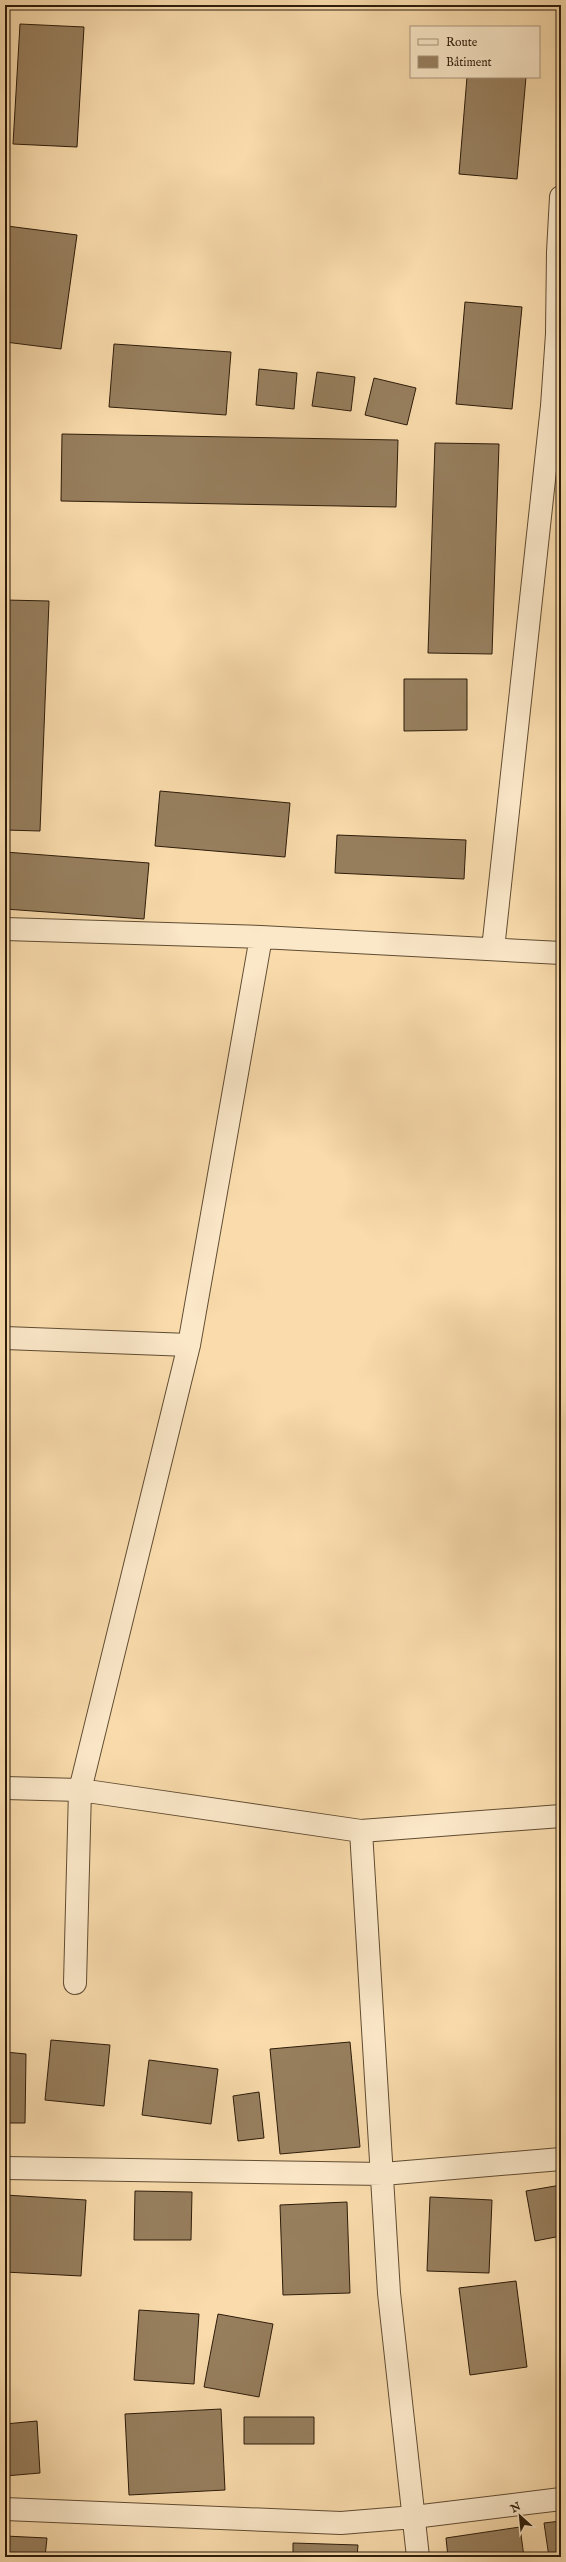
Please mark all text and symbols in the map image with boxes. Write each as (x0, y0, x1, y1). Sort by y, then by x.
legend (410, 26, 540, 78)
text: Route (446, 35, 478, 50)
text: Bâtiment (446, 55, 492, 70)
north arrow (500, 2496, 540, 2536)
text: N (508, 2499, 524, 2517)

